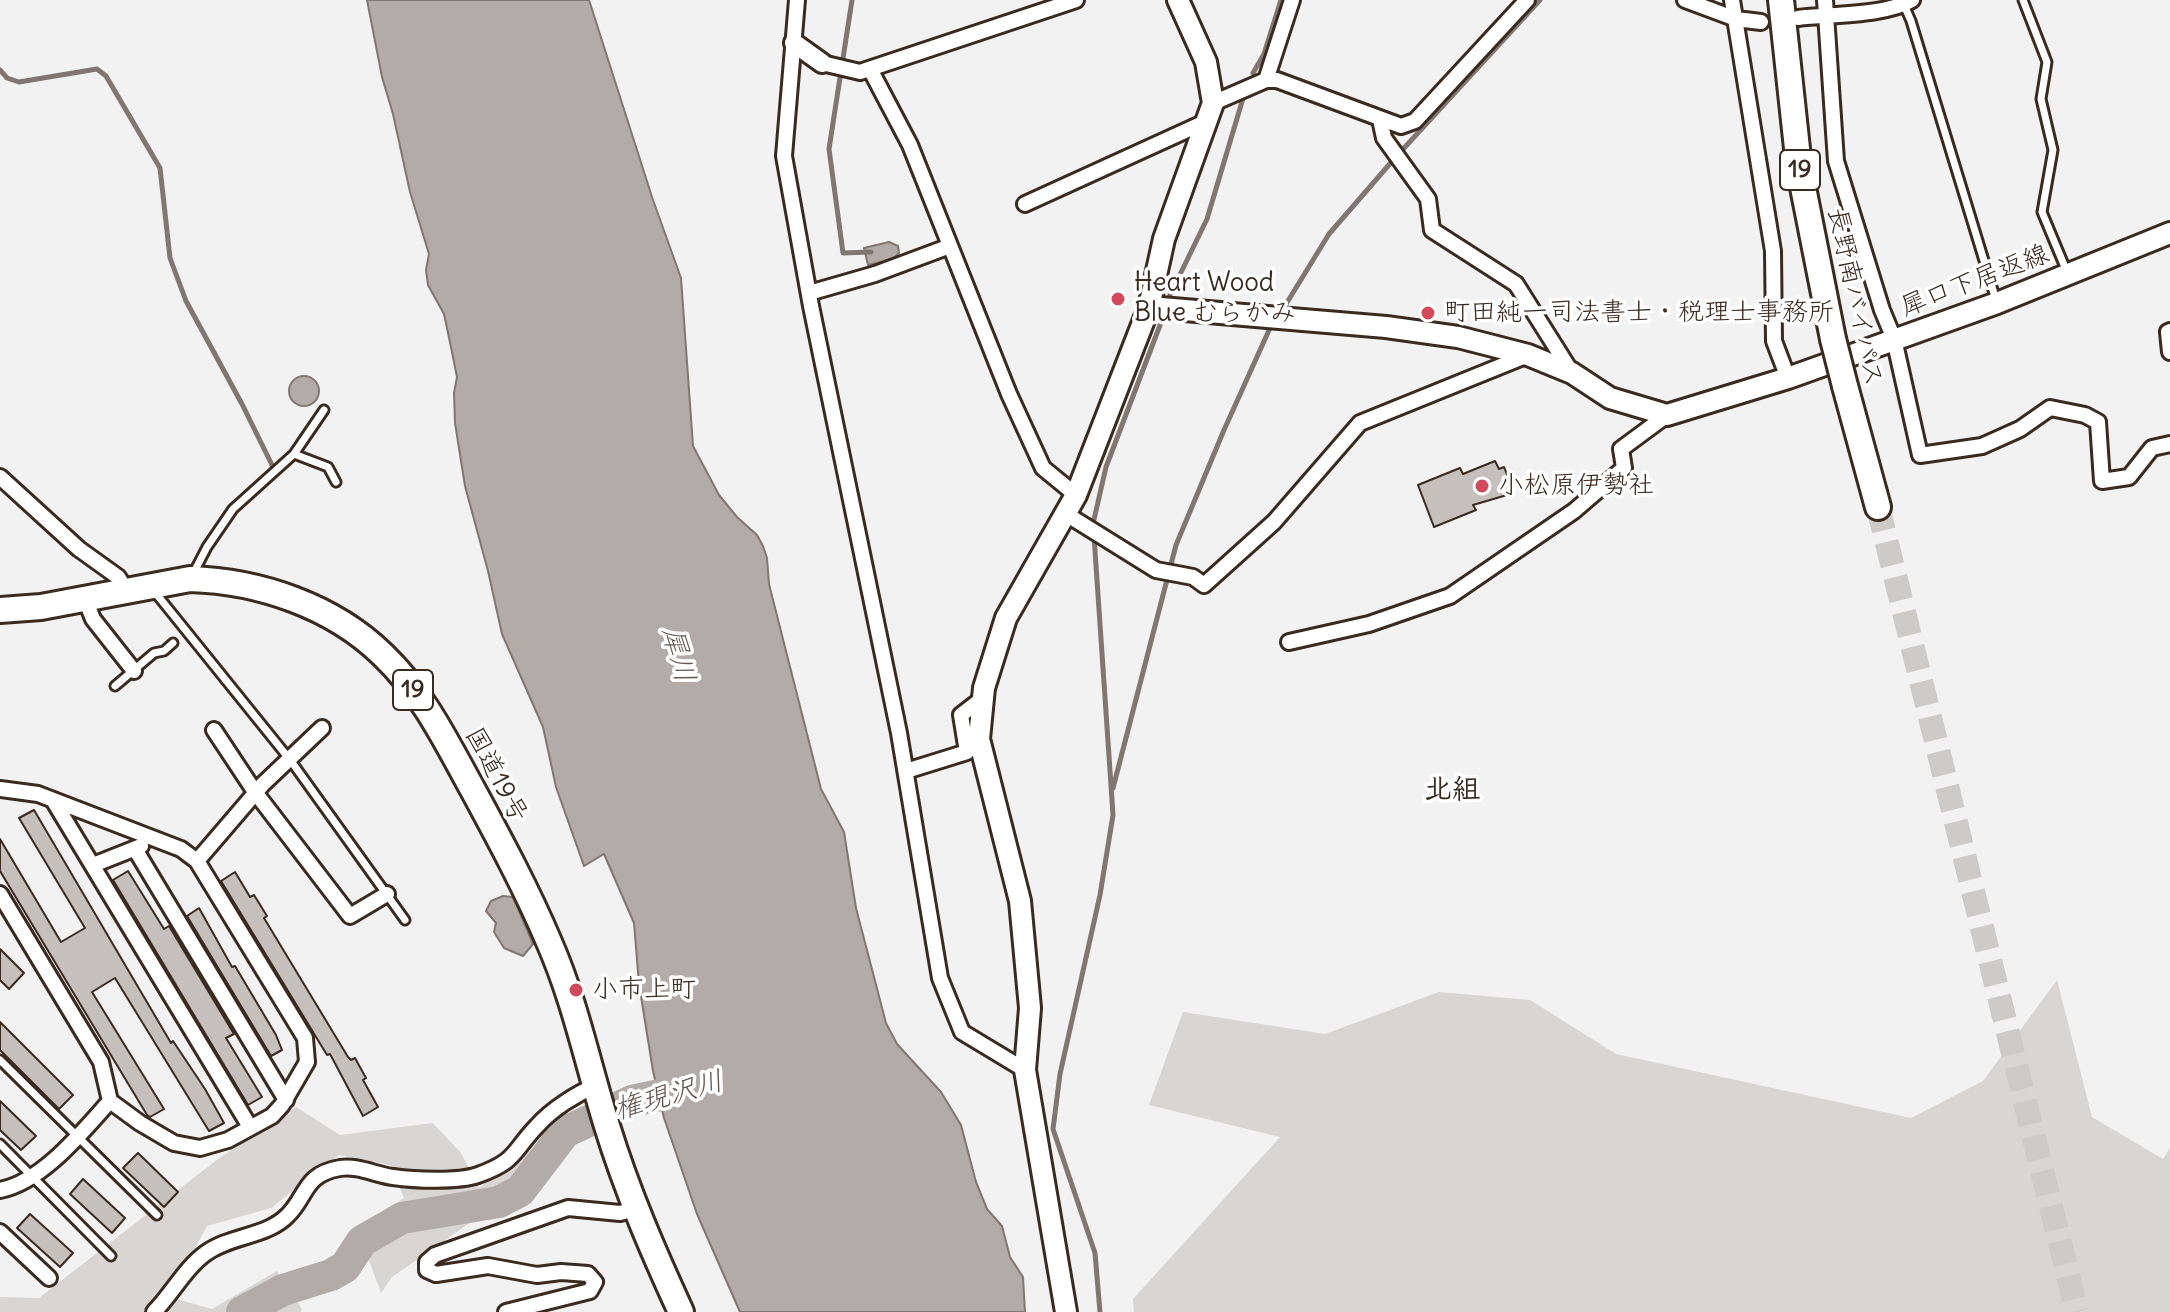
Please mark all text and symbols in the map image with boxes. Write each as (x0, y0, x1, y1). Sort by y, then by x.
road number: 19 (1780, 150, 1820, 190)
street label: 長野南バイパス (1821, 205, 1889, 389)
street label: 犀口下居返線 (1897, 238, 2053, 324)
place label: Heart Wood Blue むらかみ (1134, 268, 1296, 330)
marker: Heart Wood Blue むらかみ (1109, 290, 1127, 308)
place label: 町田純一司法書士・税理士事務所 (1444, 297, 1834, 329)
marker: 町田純一司法書士・税理士事務所 (1419, 304, 1437, 322)
place label: 小松原伊勢社 (1498, 470, 1654, 502)
marker: 小松原伊勢社 (1473, 477, 1491, 495)
water label: 犀川 (655, 624, 701, 686)
road number: 19 (393, 670, 433, 710)
street label: 国道19号 (458, 722, 534, 828)
district label: 北組 (1424, 773, 1480, 807)
place label: 小市上町 (592, 974, 696, 1006)
marker: 小市上町 (567, 981, 585, 999)
water label: 権現沢川 (611, 1064, 727, 1128)

